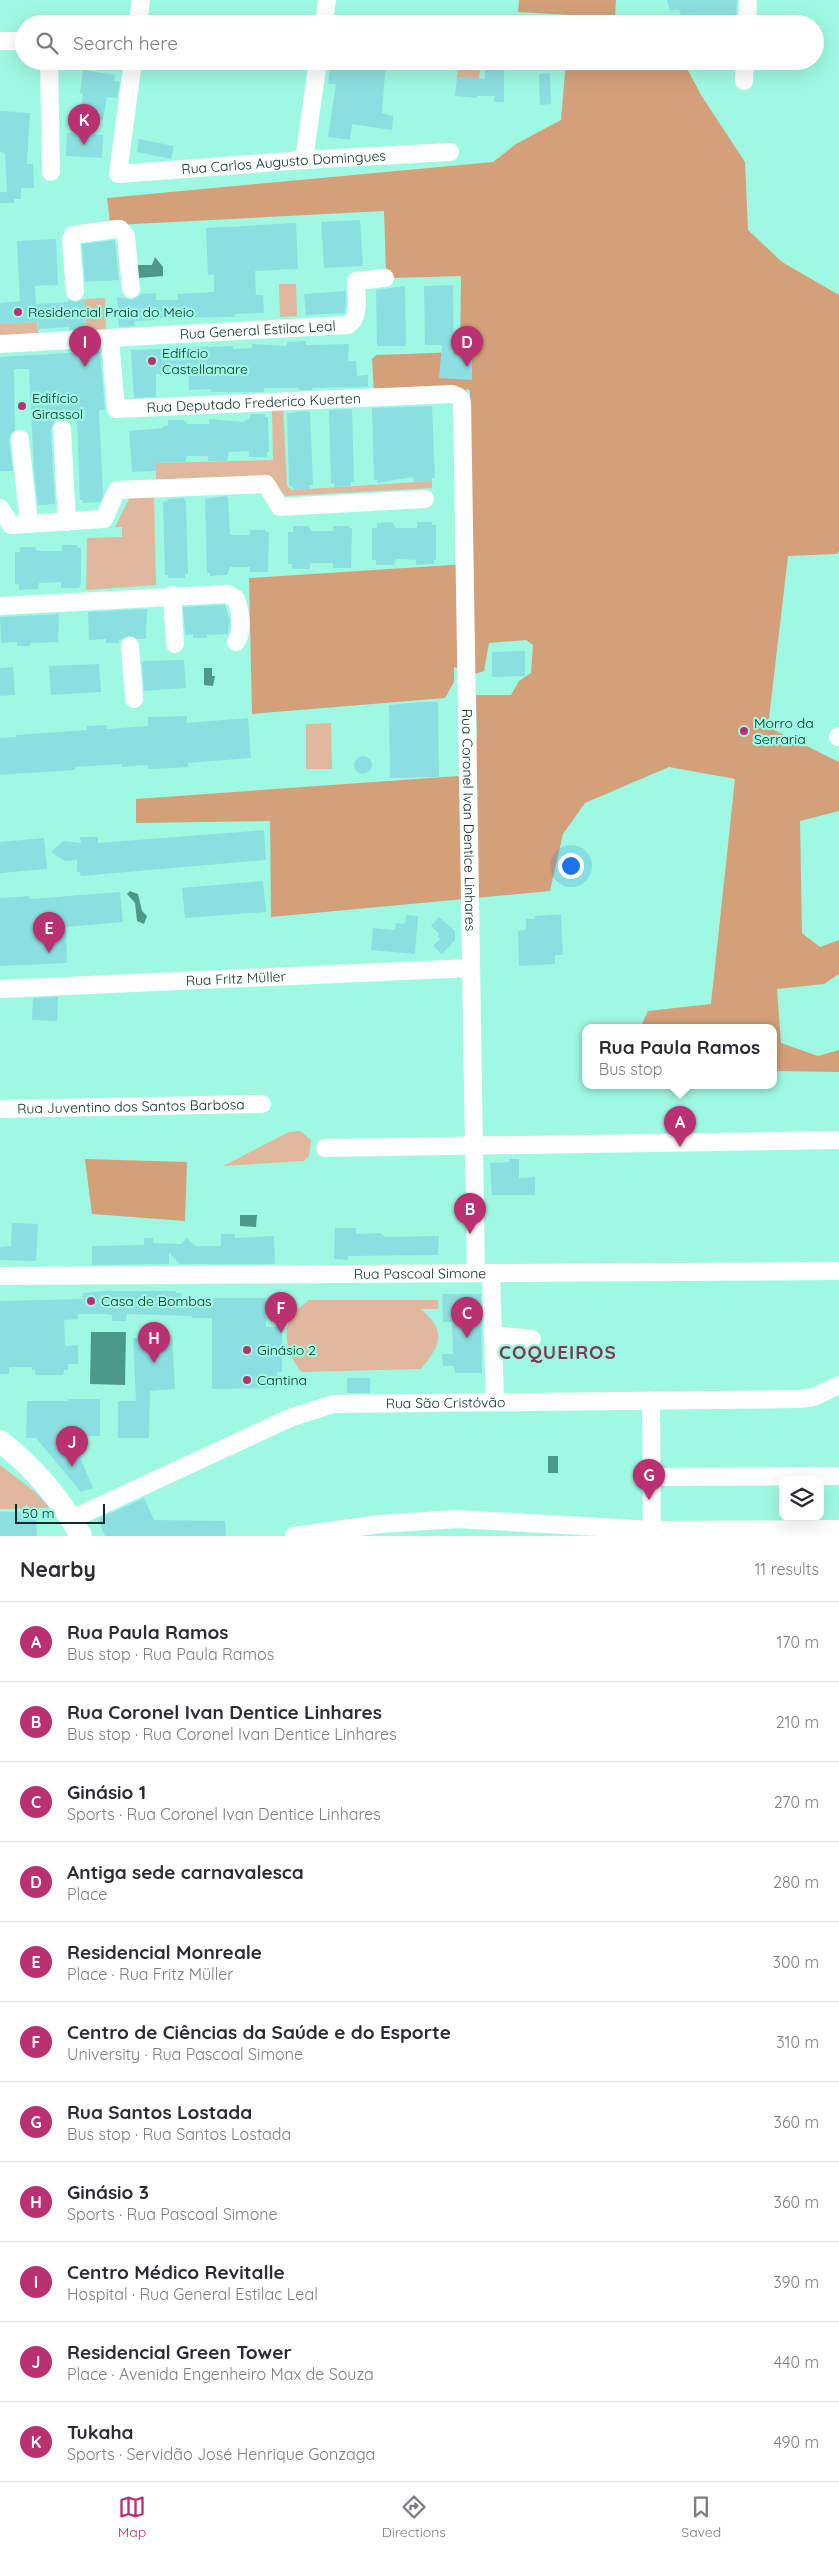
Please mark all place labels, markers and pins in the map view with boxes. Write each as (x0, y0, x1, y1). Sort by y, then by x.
pin: K (68, 104, 100, 145)
place label: Residencial Praia do Meio (28, 303, 194, 321)
marker: Residencial Praia do Meio (12, 306, 24, 318)
pin: I (69, 326, 101, 367)
pin: D (451, 326, 483, 367)
place label: Edifício Castellamare (162, 344, 248, 378)
marker: Edifício Castellamare (146, 355, 158, 367)
place label: Edifício Girassol (32, 389, 83, 423)
marker: Edifício Girassol (16, 400, 28, 412)
place label: Morro da Serraria (754, 714, 814, 748)
marker: Morro da Serraria (738, 725, 750, 737)
pin: E (33, 912, 65, 953)
pin: A (664, 1106, 696, 1147)
pin: B (454, 1193, 486, 1234)
place label: Casa de Bombas (101, 1292, 212, 1310)
pin: F (265, 1292, 297, 1333)
marker: Casa de Bombas (85, 1295, 97, 1307)
pin: C (451, 1297, 483, 1338)
pin: H (138, 1322, 170, 1363)
place label: Ginásio 2 (257, 1341, 316, 1359)
marker: Ginásio 2 (241, 1344, 253, 1356)
place label: Cantina (257, 1371, 307, 1389)
marker: Cantina (241, 1374, 253, 1386)
pin: J (56, 1426, 88, 1467)
pin: G (633, 1459, 665, 1500)

